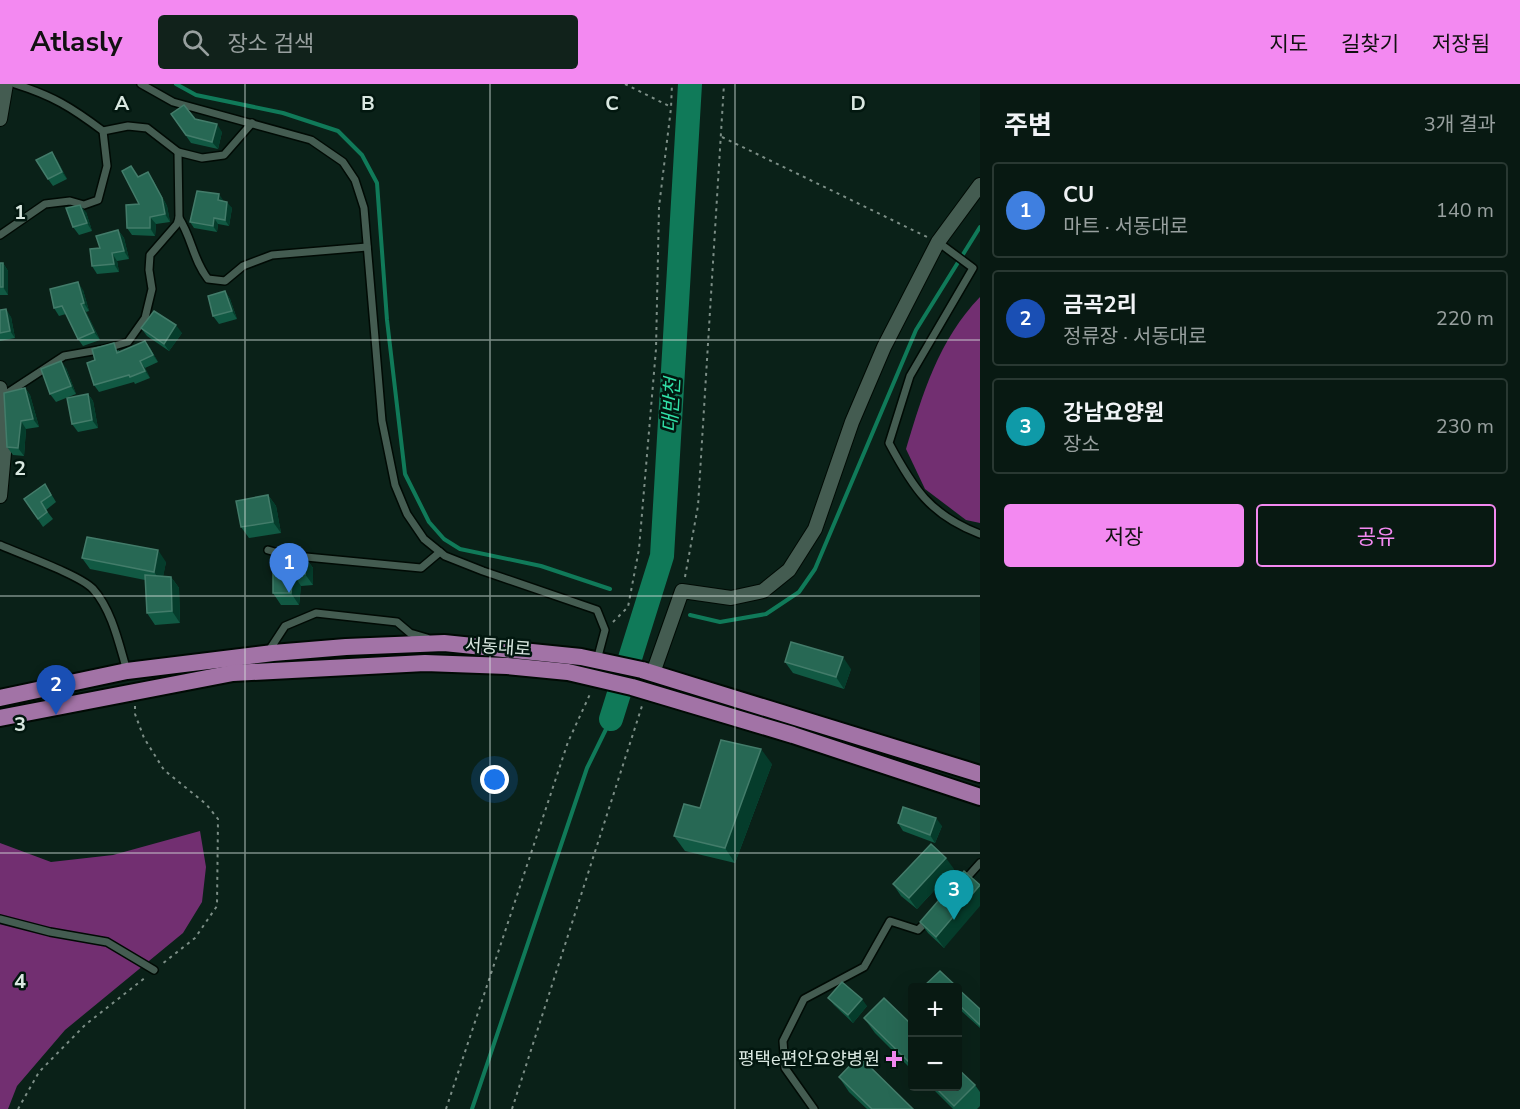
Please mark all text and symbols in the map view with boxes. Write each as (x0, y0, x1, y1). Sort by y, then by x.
search box (158, 15, 578, 69)
text: Atlasly (30, 23, 122, 61)
icon: search (179, 26, 212, 59)
text: 장소 검색 (227, 29, 314, 59)
text: 지도 (1269, 30, 1308, 58)
text: 길찾기 (1341, 30, 1399, 58)
text: 저장됨 (1432, 30, 1490, 58)
text: A (115, 90, 130, 117)
text: B (361, 90, 375, 117)
text: C (605, 90, 619, 117)
text: D (850, 90, 866, 117)
text: 주변 (1004, 108, 1052, 143)
text: 3개 결과 (1424, 111, 1496, 138)
text: CU (1063, 180, 1094, 210)
text: 1 (1020, 197, 1032, 224)
text: 140 m (1436, 197, 1494, 224)
text: 1 (14, 199, 26, 226)
text: 마트 · 서동대로 (1063, 213, 1188, 240)
text: 금곡2리 (1063, 290, 1137, 320)
text: 2 (1020, 305, 1032, 332)
text: 220 m (1436, 305, 1494, 332)
text: 정류장 · 서동대로 (1063, 323, 1207, 350)
water label: 대반천 (657, 374, 687, 433)
text: 강남요양원 (1063, 398, 1164, 428)
text: 3 (1020, 413, 1032, 440)
text: 230 m (1436, 413, 1494, 440)
text: 장소 (1063, 431, 1100, 458)
text: 2 (14, 455, 26, 482)
button: 저장 (1004, 504, 1244, 567)
button: 공유 (1256, 504, 1496, 567)
pin: 1 (270, 544, 308, 593)
street label: 서동대로 (464, 633, 532, 661)
pin: 2 (36, 666, 76, 715)
text: 3 (14, 711, 26, 738)
your location (480, 765, 509, 794)
pin: 3 (934, 870, 974, 920)
text: 4 (14, 968, 26, 995)
map controls (908, 983, 962, 1091)
button: + (908, 983, 962, 1037)
button: − (908, 1037, 962, 1091)
place label: 평택e편안요양병원 (738, 1047, 880, 1071)
marker: 평택e편안요양병원 (885, 1050, 903, 1068)

